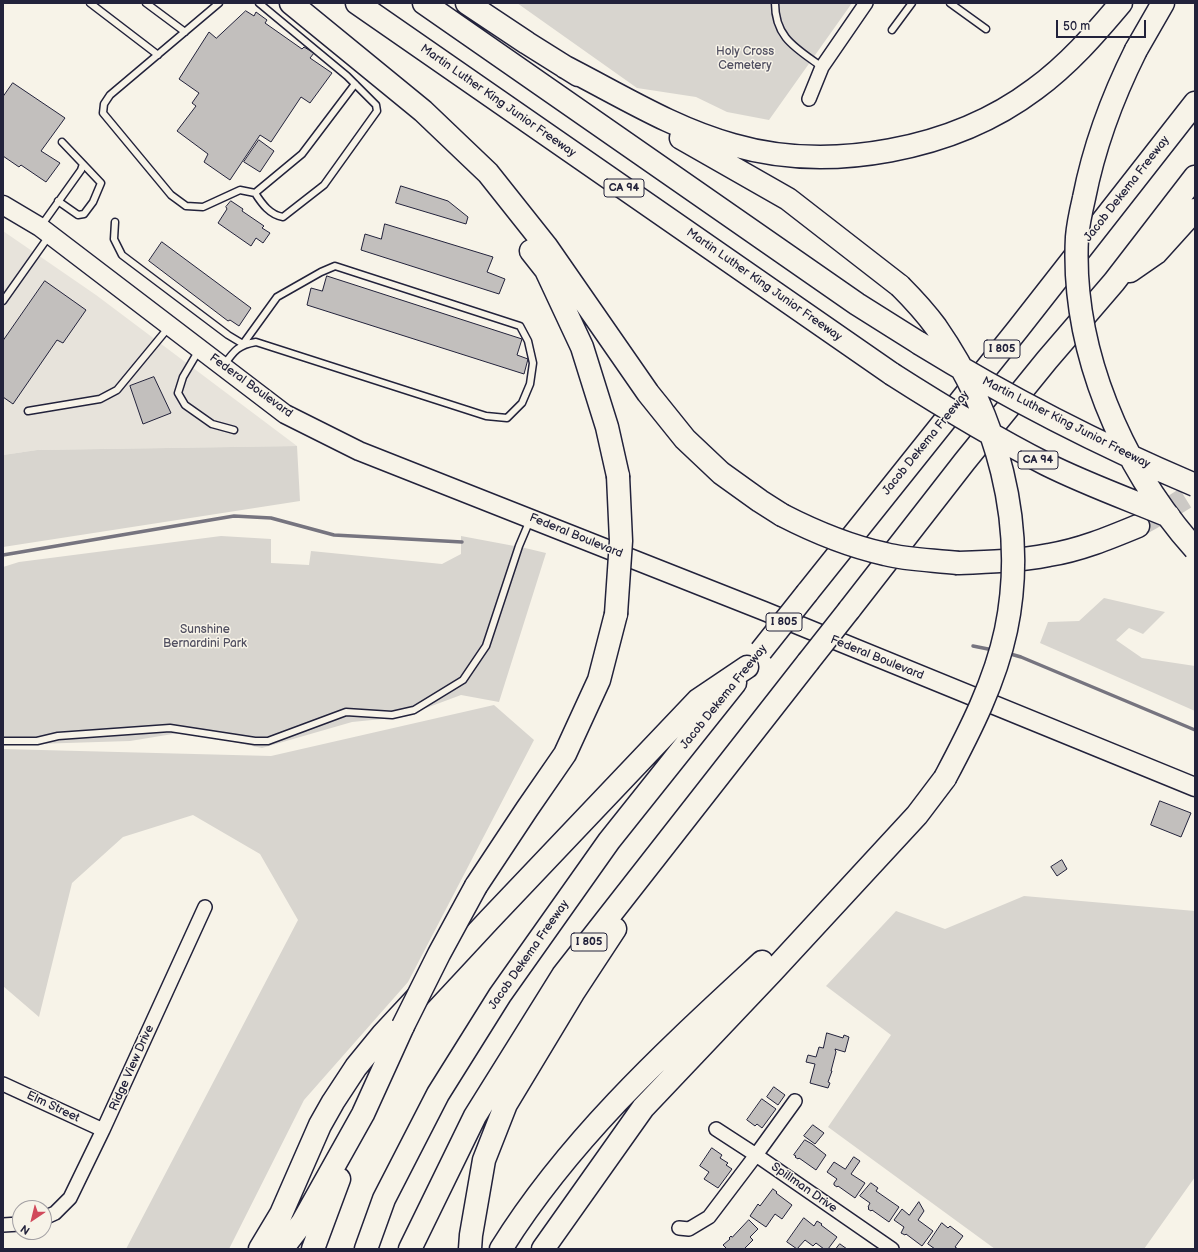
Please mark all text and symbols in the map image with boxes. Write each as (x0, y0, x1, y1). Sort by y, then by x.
scale bar (1058, 12, 1148, 38)
text: 50 m (1063, 19, 1090, 34)
street label: Martin Luther King Junior Freeway (417, 42, 579, 160)
park label: Holy Cross Cemetery (716, 45, 774, 73)
street label: Jacob Dekema Freeway (1081, 133, 1173, 245)
road number: CA 94 (604, 179, 644, 197)
street label: Martin Luther King Junior Freeway (683, 226, 845, 344)
road number: I 805 (984, 340, 1020, 358)
street label: Federal Boulevard (207, 351, 295, 421)
street label: Martin Luther King Junior Freeway (980, 374, 1152, 472)
street label: Jacob Dekema Freeway (879, 388, 973, 498)
road number: CA 94 (1018, 451, 1058, 469)
street label: Federal Boulevard (527, 511, 625, 561)
road number: I 805 (766, 613, 802, 631)
park label: Sunshine Bernardini Park (163, 623, 247, 651)
street label: Federal Boulevard (828, 633, 926, 683)
street label: Jacob Dekema Freeway (677, 642, 771, 752)
street label: Jacob Dekema Freeway (486, 898, 572, 1012)
road number: I 805 (571, 933, 607, 951)
street label: Ridge View Drive (107, 1023, 157, 1113)
street label: Elm Street (24, 1088, 82, 1126)
street label: Spillman Drive (768, 1160, 840, 1216)
north arrow (12, 1200, 52, 1240)
text: N (18, 1222, 33, 1237)

